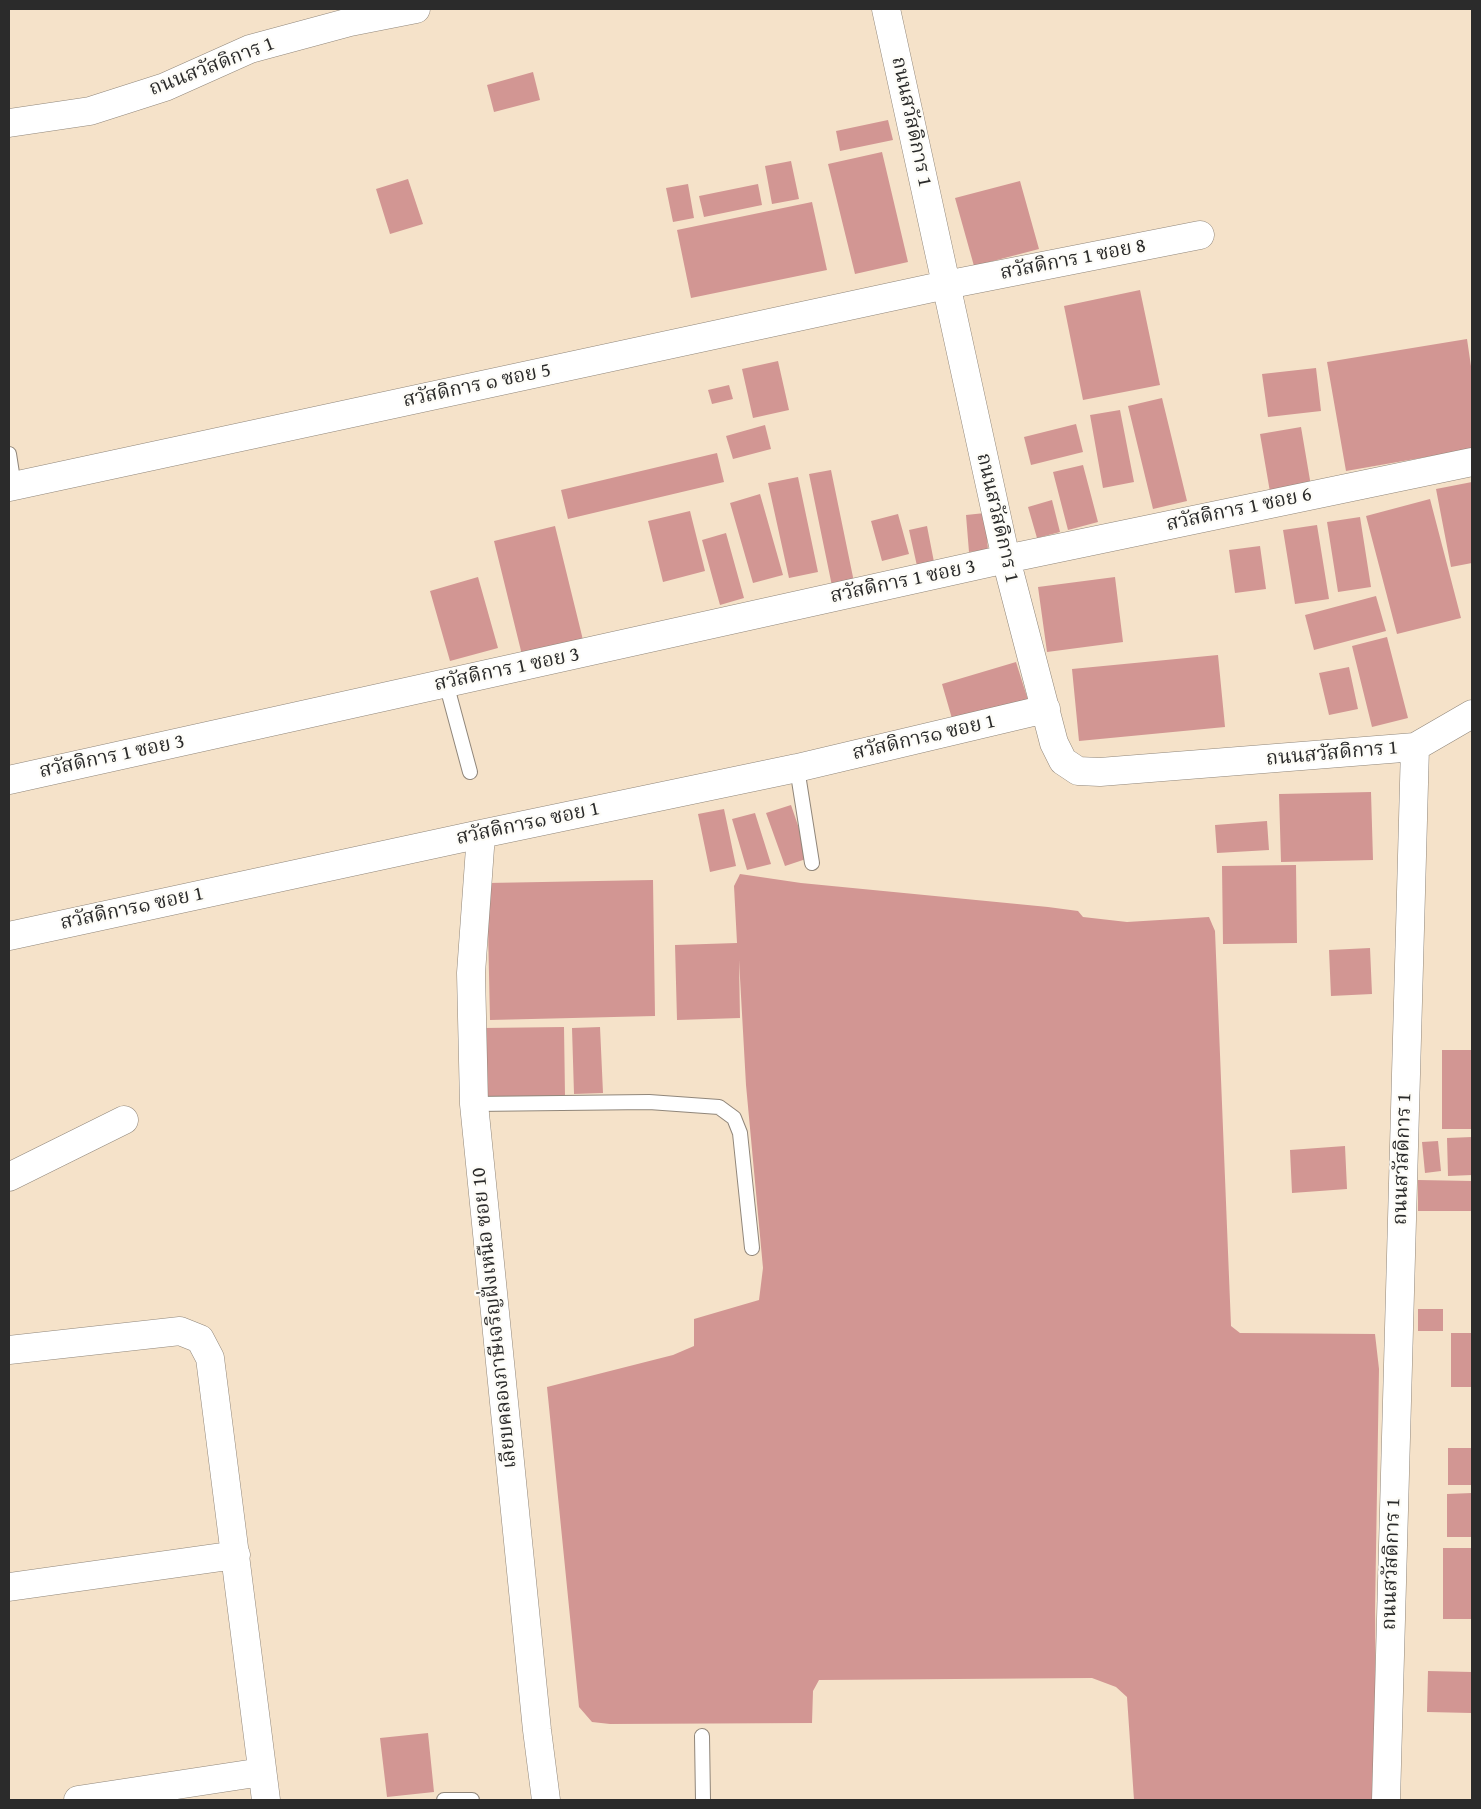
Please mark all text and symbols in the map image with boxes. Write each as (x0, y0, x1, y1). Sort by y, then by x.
street label: ถนนสวัสดิการ 1 (146, 32, 278, 102)
street label: ถนนสวัสดิการ 1 (886, 55, 936, 189)
street label: สวัสดิการ 1 ซอย 8 (998, 234, 1148, 286)
street label: สวัสดิการ ๑ ซอย 5 (401, 359, 553, 413)
street label: ถนนสวัสดิการ 1 (970, 451, 1024, 585)
street label: สวัสดิการ 1 ซอย 6 (1164, 483, 1314, 537)
street label: สวัสดิการ 1 ซอย 3 (828, 555, 978, 609)
street label: สวัสดิการ 1 ซอย 3 (432, 643, 582, 697)
street label: สวัสดิการ๑ ซอย 1 (850, 710, 998, 766)
street label: สวัสดิการ 1 ซอย 3 (37, 730, 187, 784)
street label: ถนนสวัสดิการ 1 (1265, 736, 1399, 772)
street label: สวัสดิการ๑ ซอย 1 (454, 797, 602, 851)
street label: สวัสดิการ๑ ซอย 1 (58, 882, 206, 936)
street label: ถนนสวัสดิการ 1 (1389, 1092, 1417, 1226)
street label: เลียบคลองภาษีเจริญฝั่งเหนือ ซอย 10 (467, 1166, 523, 1470)
street label: ถนนสวัสดิการ 1 (1378, 1497, 1406, 1631)

